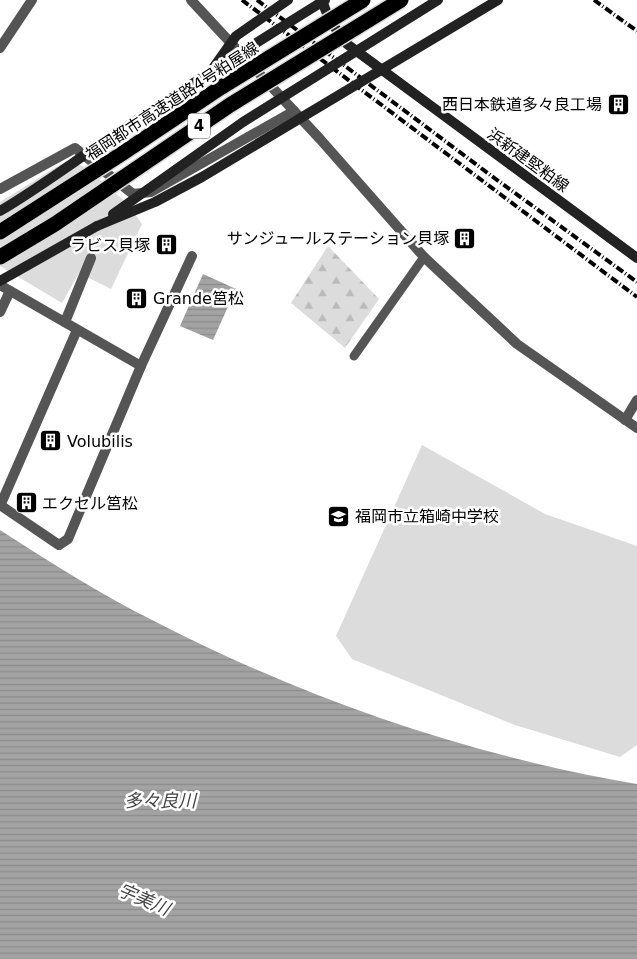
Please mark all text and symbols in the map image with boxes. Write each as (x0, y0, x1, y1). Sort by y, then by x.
street label: 福岡都市高速道路4号粕屋線 (82, 38, 262, 164)
building icon: 西日本鉄道多々良工場 (606, 92, 630, 116)
place label: 西日本鉄道多々良工場 (442, 95, 602, 114)
road number: 4 (188, 114, 210, 138)
street label: 浜新建堅粕線 (484, 124, 572, 196)
building icon: サンジュールステーション貝塚 (453, 226, 477, 250)
place label: サンジュールステーション貝塚 (226, 229, 449, 248)
building icon: ラビス貝塚 (154, 233, 178, 257)
place label: ラビス貝塚 (70, 236, 150, 255)
building icon: Grande筥松 (125, 286, 149, 310)
place label: Grande筥松 (153, 289, 244, 308)
building icon: Volubilis (39, 429, 63, 453)
place label: Volubilis (67, 432, 133, 451)
building icon: エクセル筥松 (14, 491, 38, 515)
place label: エクセル筥松 (42, 494, 138, 513)
school or university icon: 福岡市立箱崎中学校 (327, 504, 351, 528)
place label: 福岡市立箱崎中学校 (355, 507, 499, 526)
water label: 多々良川 (124, 790, 198, 811)
water label: 宇美川 (115, 879, 175, 920)

